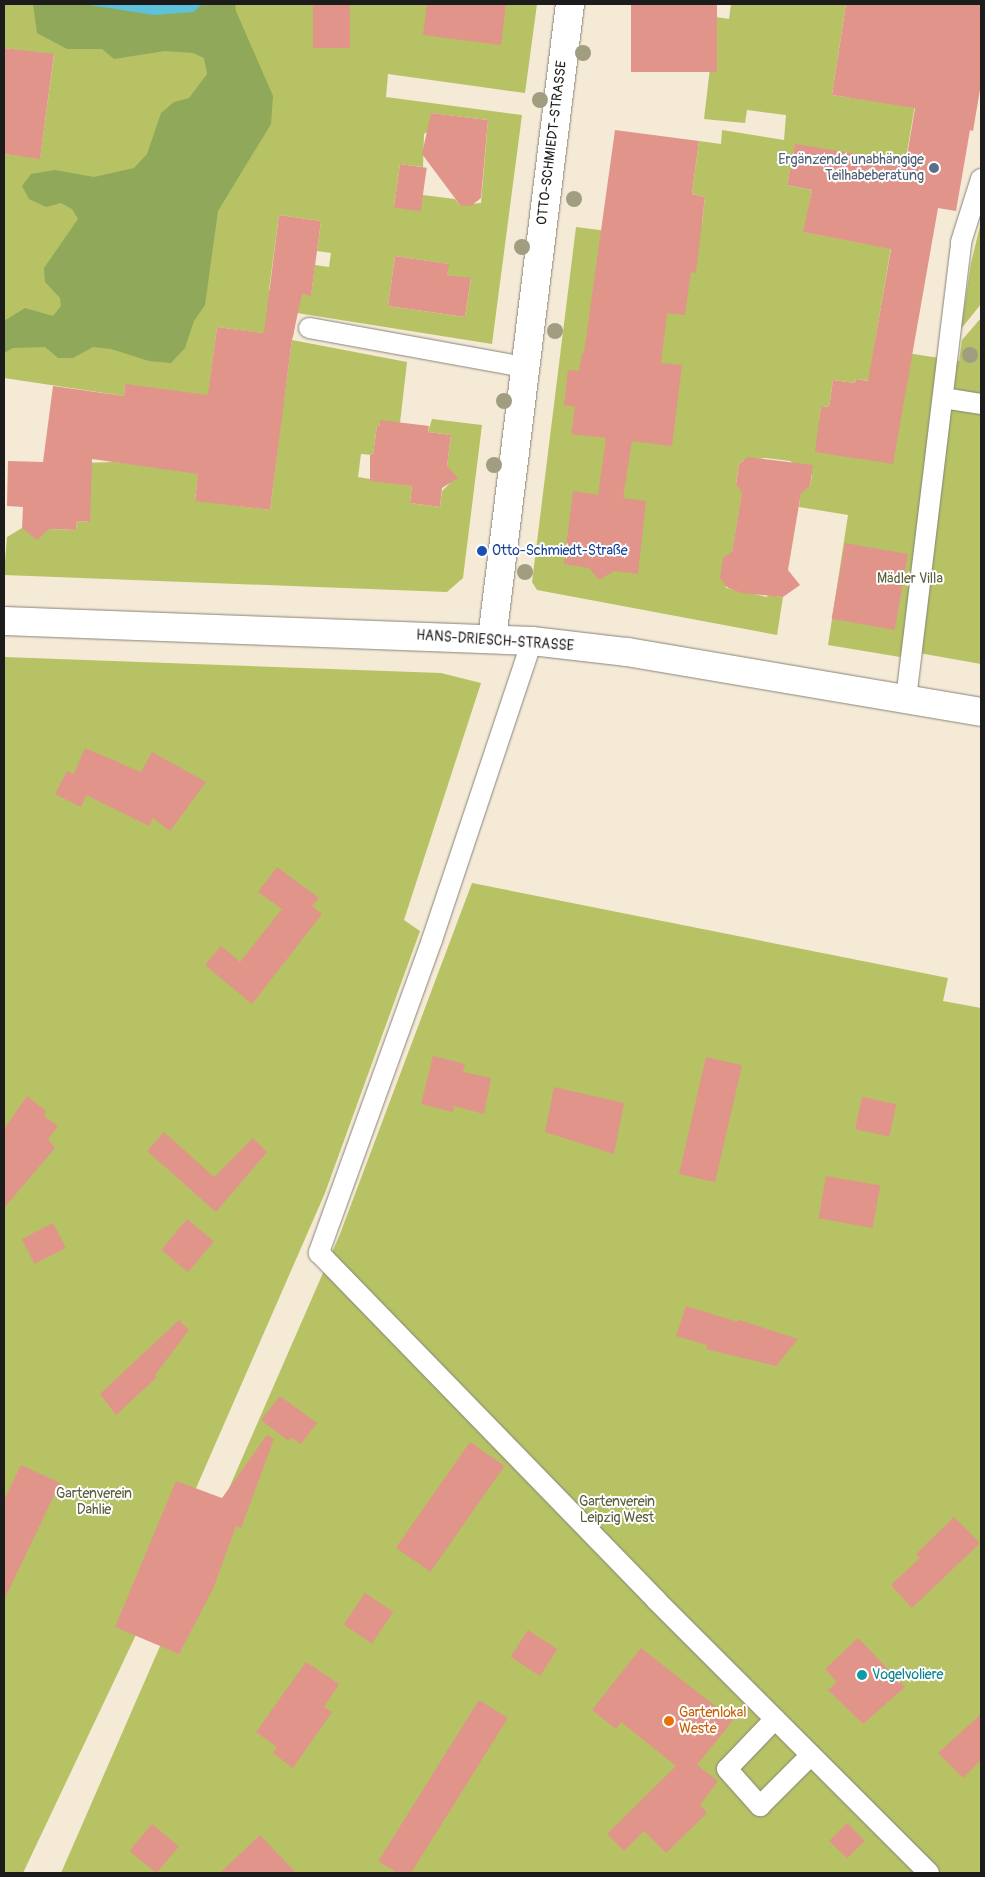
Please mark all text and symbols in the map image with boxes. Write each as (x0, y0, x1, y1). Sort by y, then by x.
street label: OTTO-SCHMIEDT-STRASSE (534, 60, 570, 226)
place label: Ergänzende unabhängige Teilhabeberatung (778, 152, 924, 184)
marker: Ergänzende unabhängige Teilhabeberatung (928, 162, 940, 174)
place label: Otto-Schmiedt-Straße (492, 543, 628, 559)
marker: Otto-Schmiedt-Straße (476, 545, 488, 557)
park label: Mädler Villa (877, 571, 943, 587)
street label: HANS-DRIESCH-STRASSE (416, 627, 574, 655)
park label: Gartenverein Dahlie (56, 1486, 132, 1518)
park label: Gartenverein Leipzig West (579, 1494, 655, 1526)
place label: Vogelvoliere (872, 1667, 943, 1683)
marker: Vogelvoliere (856, 1669, 868, 1681)
place label: Gartenlokal Weste (679, 1705, 747, 1738)
marker: Gartenlokal Weste (663, 1715, 675, 1727)

